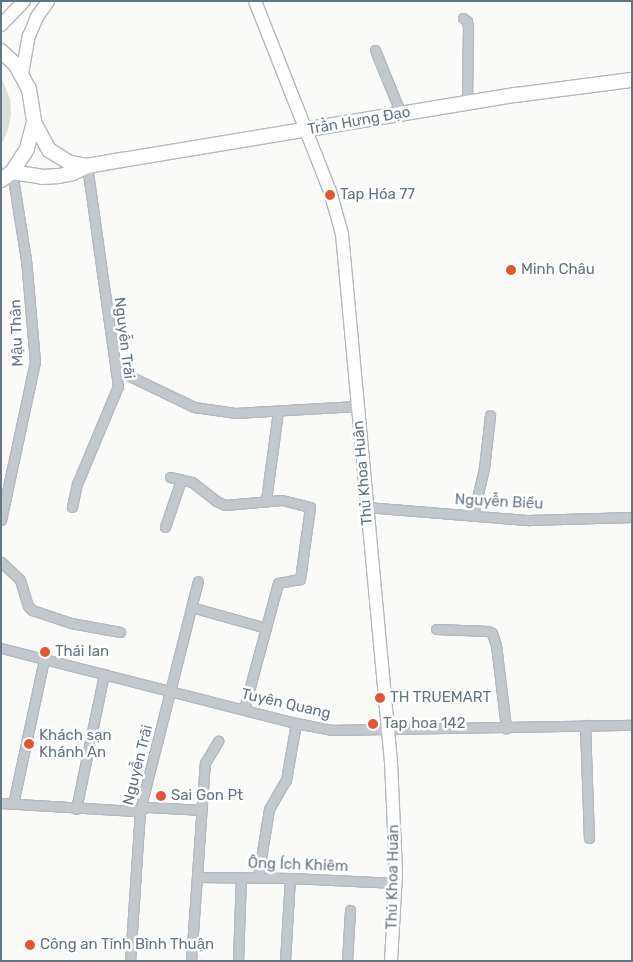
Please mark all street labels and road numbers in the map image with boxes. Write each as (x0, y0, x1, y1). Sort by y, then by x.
street label: Trần Hưng Đạo (306, 103, 412, 139)
street label: Nguyễn Trãi (110, 296, 138, 380)
street label: Mậu Thân (7, 299, 27, 367)
street label: Thủ Khoa Huân (349, 420, 377, 526)
street label: Nguyễn Biểu (454, 491, 544, 513)
street label: Tuyên Quang (240, 685, 332, 723)
street label: Nguyễn Trãi (119, 723, 157, 807)
street label: Thủ Khoa Huân (383, 824, 403, 930)
street label: Ông Ích Khiêm (247, 854, 349, 876)

